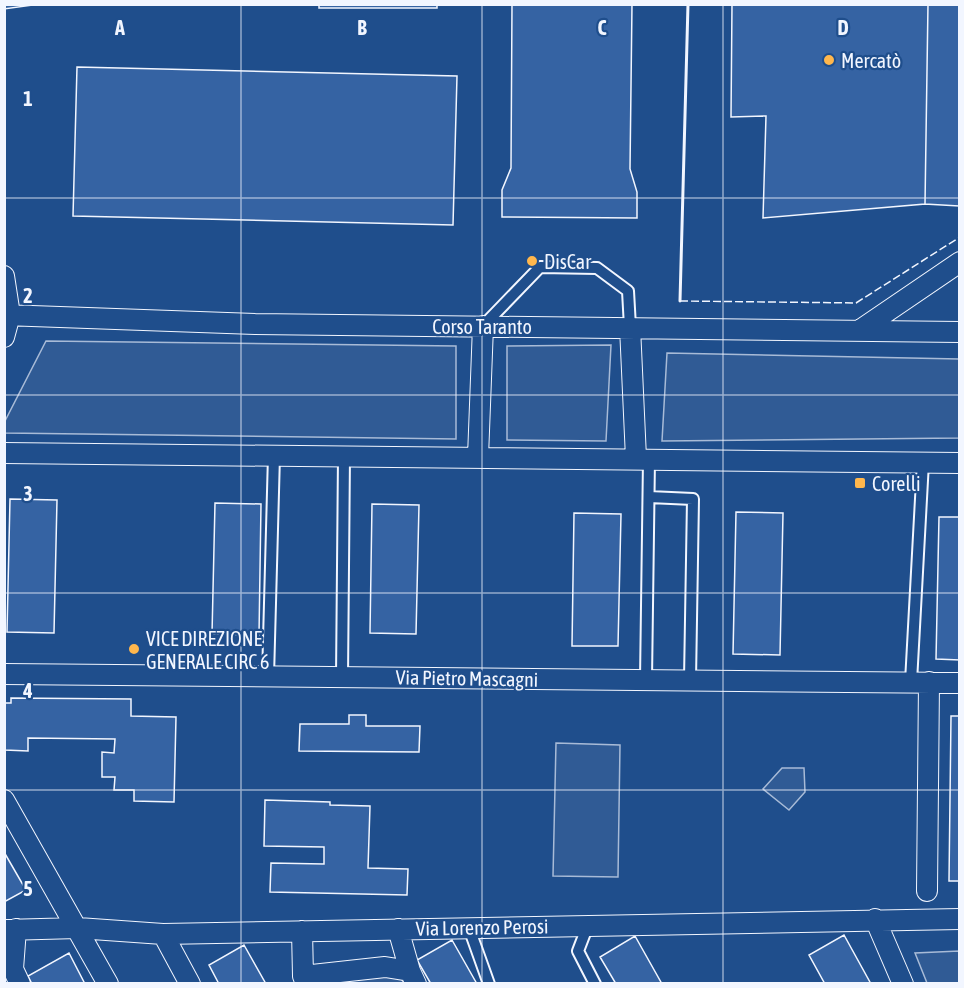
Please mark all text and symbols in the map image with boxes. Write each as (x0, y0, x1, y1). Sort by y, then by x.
text: A (114, 16, 125, 39)
text: B (357, 16, 367, 39)
text: C (598, 16, 607, 39)
text: D (837, 16, 849, 39)
place label: Mercatò (841, 49, 901, 72)
marker: Mercatò (822, 53, 836, 67)
text: 1 (23, 87, 33, 110)
place label: DisCar (544, 250, 592, 273)
marker: DisCar (525, 254, 539, 268)
text: 2 (23, 284, 33, 307)
street label: Corso Taranto (432, 315, 532, 338)
place label: Corelli (872, 472, 921, 495)
marker: Corelli (853, 476, 867, 490)
text: 3 (23, 482, 33, 505)
place label: VICE DIREZIONE GENERALE CIRC 6 (146, 627, 269, 673)
marker: VICE DIREZIONE GENERALE CIRC 6 (127, 642, 141, 656)
street label: Via Pietro Mascagni (395, 665, 539, 691)
text: 4 (22, 679, 33, 702)
text: 5 (23, 877, 33, 900)
street label: Via Lorenzo Perosi (415, 914, 549, 940)

